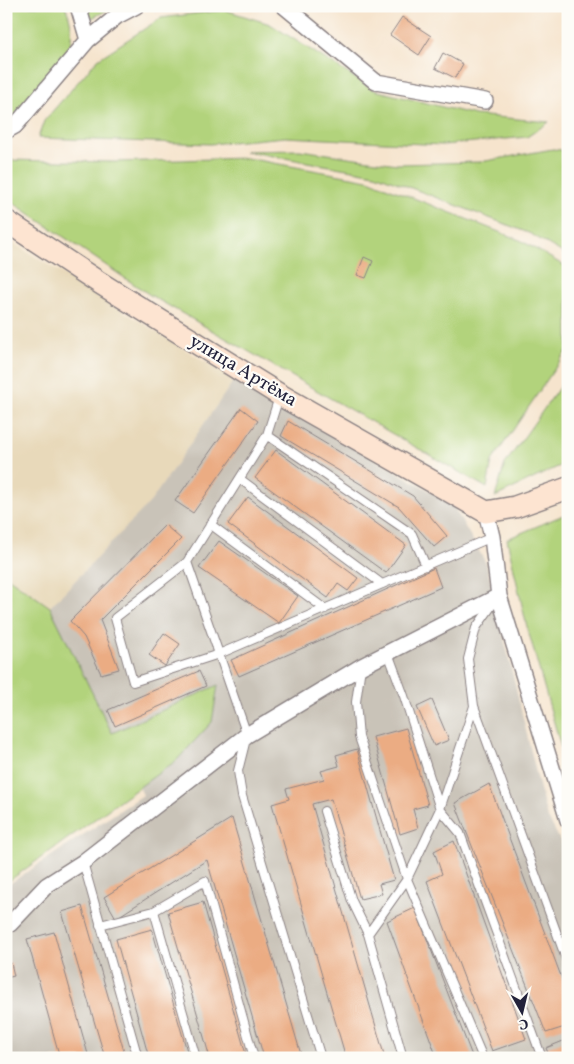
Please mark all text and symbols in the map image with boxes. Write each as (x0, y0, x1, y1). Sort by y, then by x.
street label: улица Артёма (184, 328, 302, 414)
north arrow (496, 986, 546, 1036)
text: С (518, 1013, 529, 1033)

